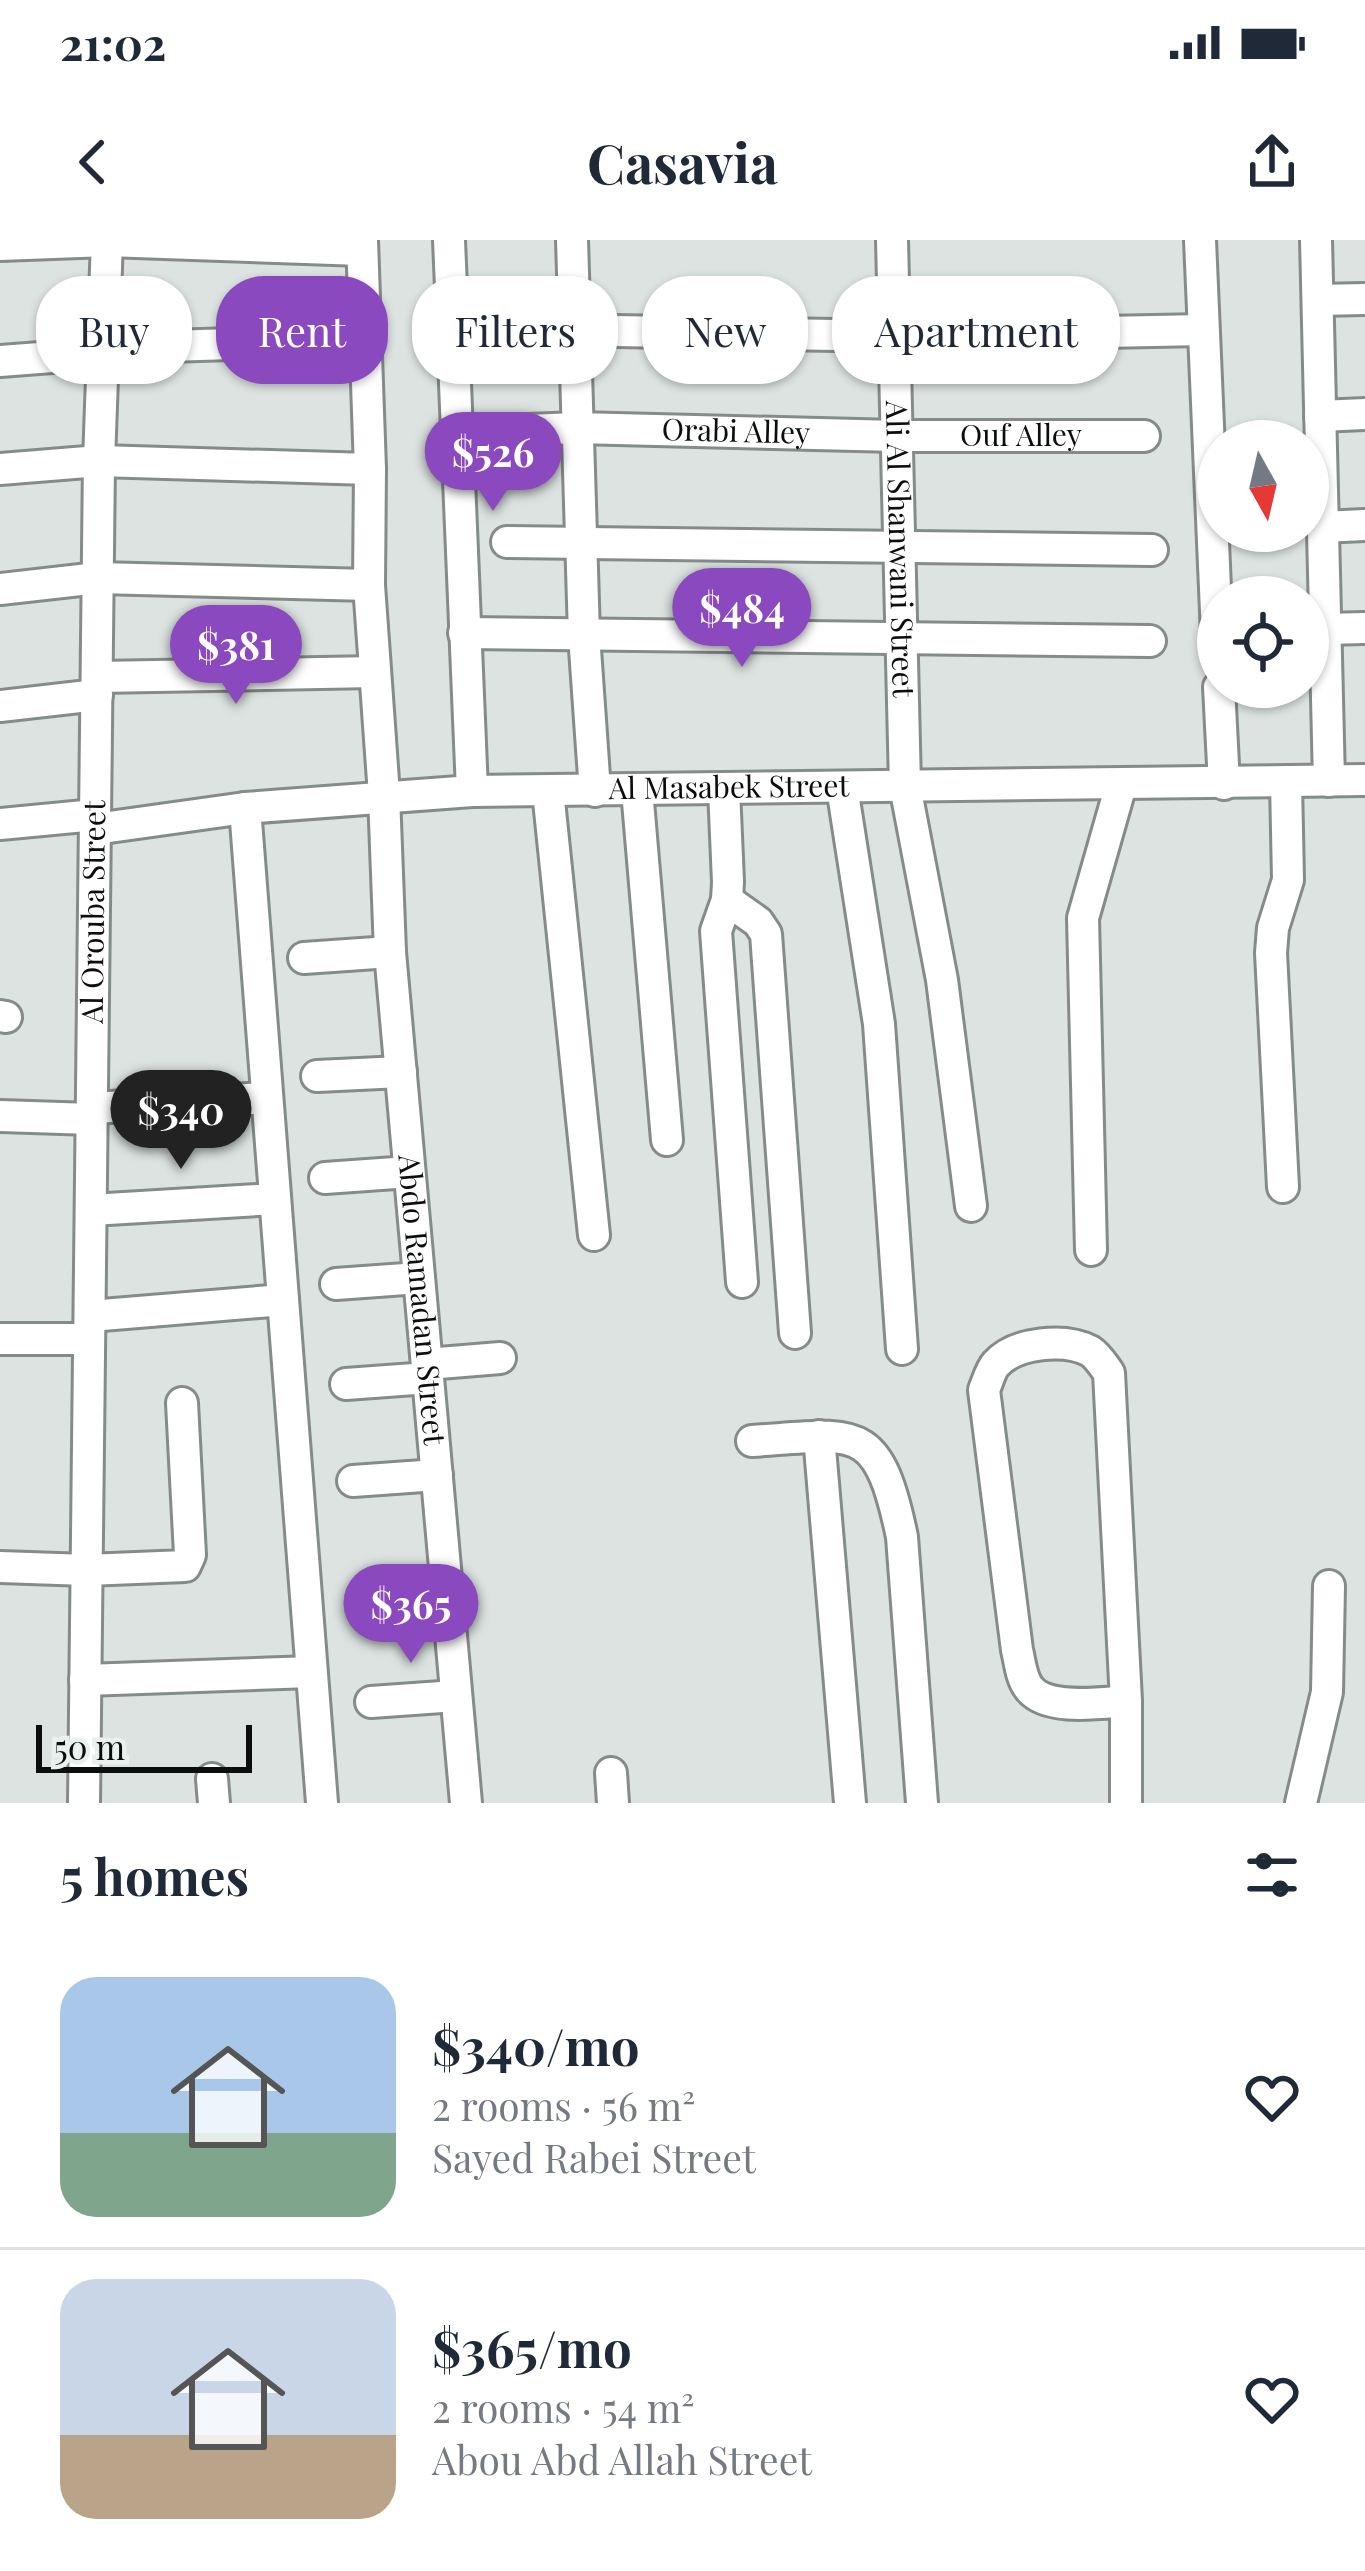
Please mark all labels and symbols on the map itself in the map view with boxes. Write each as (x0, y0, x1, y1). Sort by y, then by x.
street label: Ali Al Shanwani Street (878, 399, 925, 698)
street label: Orabi Alley (661, 408, 811, 452)
pin: $526 (422, 412, 564, 514)
street label: Ouf Alley (960, 414, 1082, 454)
north arrow (1197, 420, 1329, 552)
pin: $484 (671, 568, 813, 670)
pin: $381 (165, 605, 307, 707)
street label: Al Masabek Street (607, 764, 850, 807)
street label: Al Orouba Street (71, 800, 113, 1025)
pin: $340 (110, 1070, 252, 1172)
street label: Abdo Ramadan Street (390, 1152, 456, 1447)
pin: $365 (340, 1564, 482, 1666)
scale bar (36, 1719, 252, 1772)

